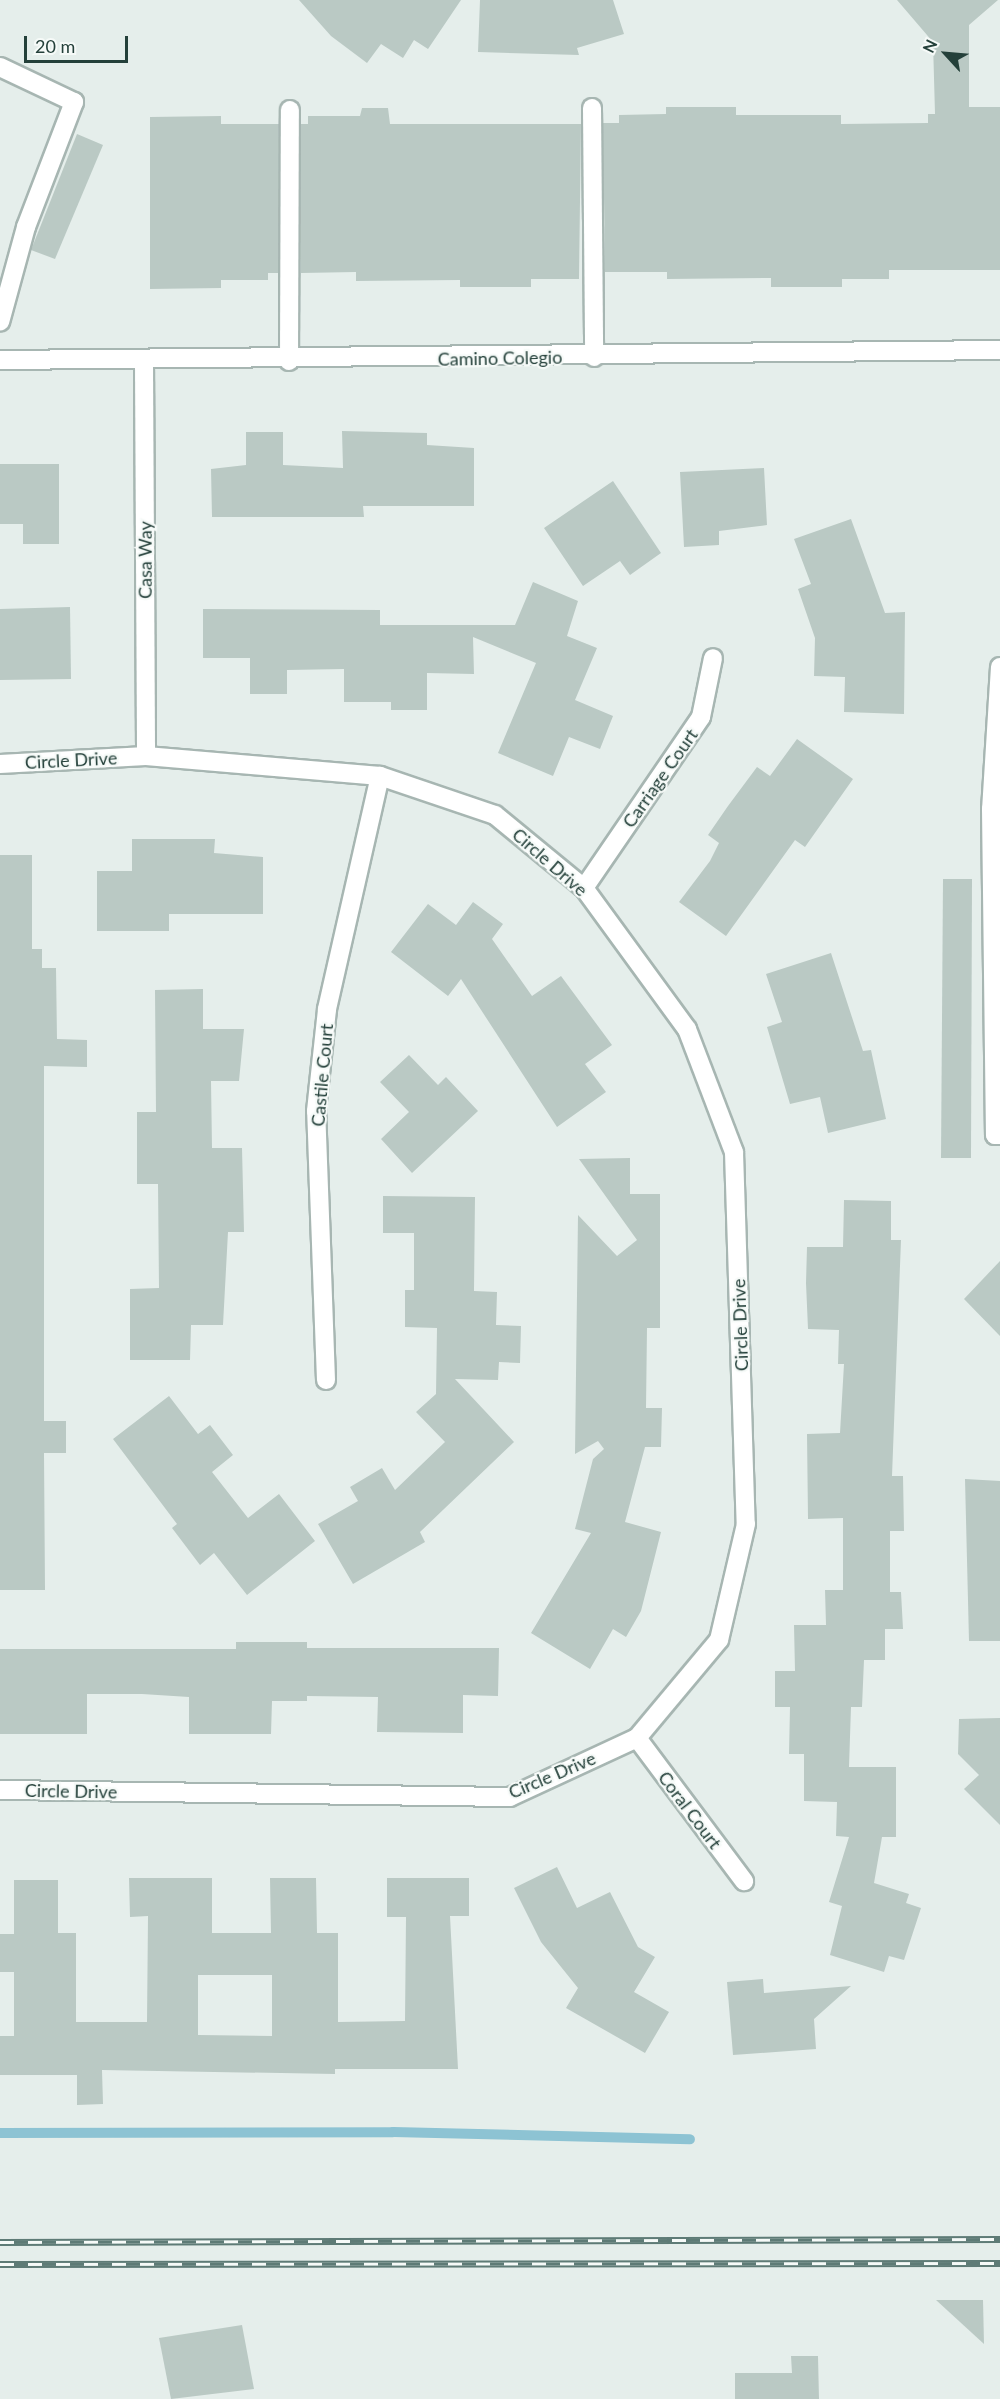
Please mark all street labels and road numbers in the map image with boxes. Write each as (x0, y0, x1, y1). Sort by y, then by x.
street label: Camino Colegio (438, 346, 562, 370)
street label: Casa Way (134, 521, 156, 599)
street label: Carriage Court (618, 724, 702, 832)
street label: Circle Drive (24, 747, 118, 773)
street label: Circle Drive (508, 824, 592, 900)
street label: Castile Court (307, 1023, 337, 1127)
street label: Circle Drive (728, 1278, 752, 1372)
street label: Circle Drive (505, 1747, 599, 1803)
street label: Coral Court (654, 1767, 726, 1853)
street label: Circle Drive (25, 1779, 117, 1803)

